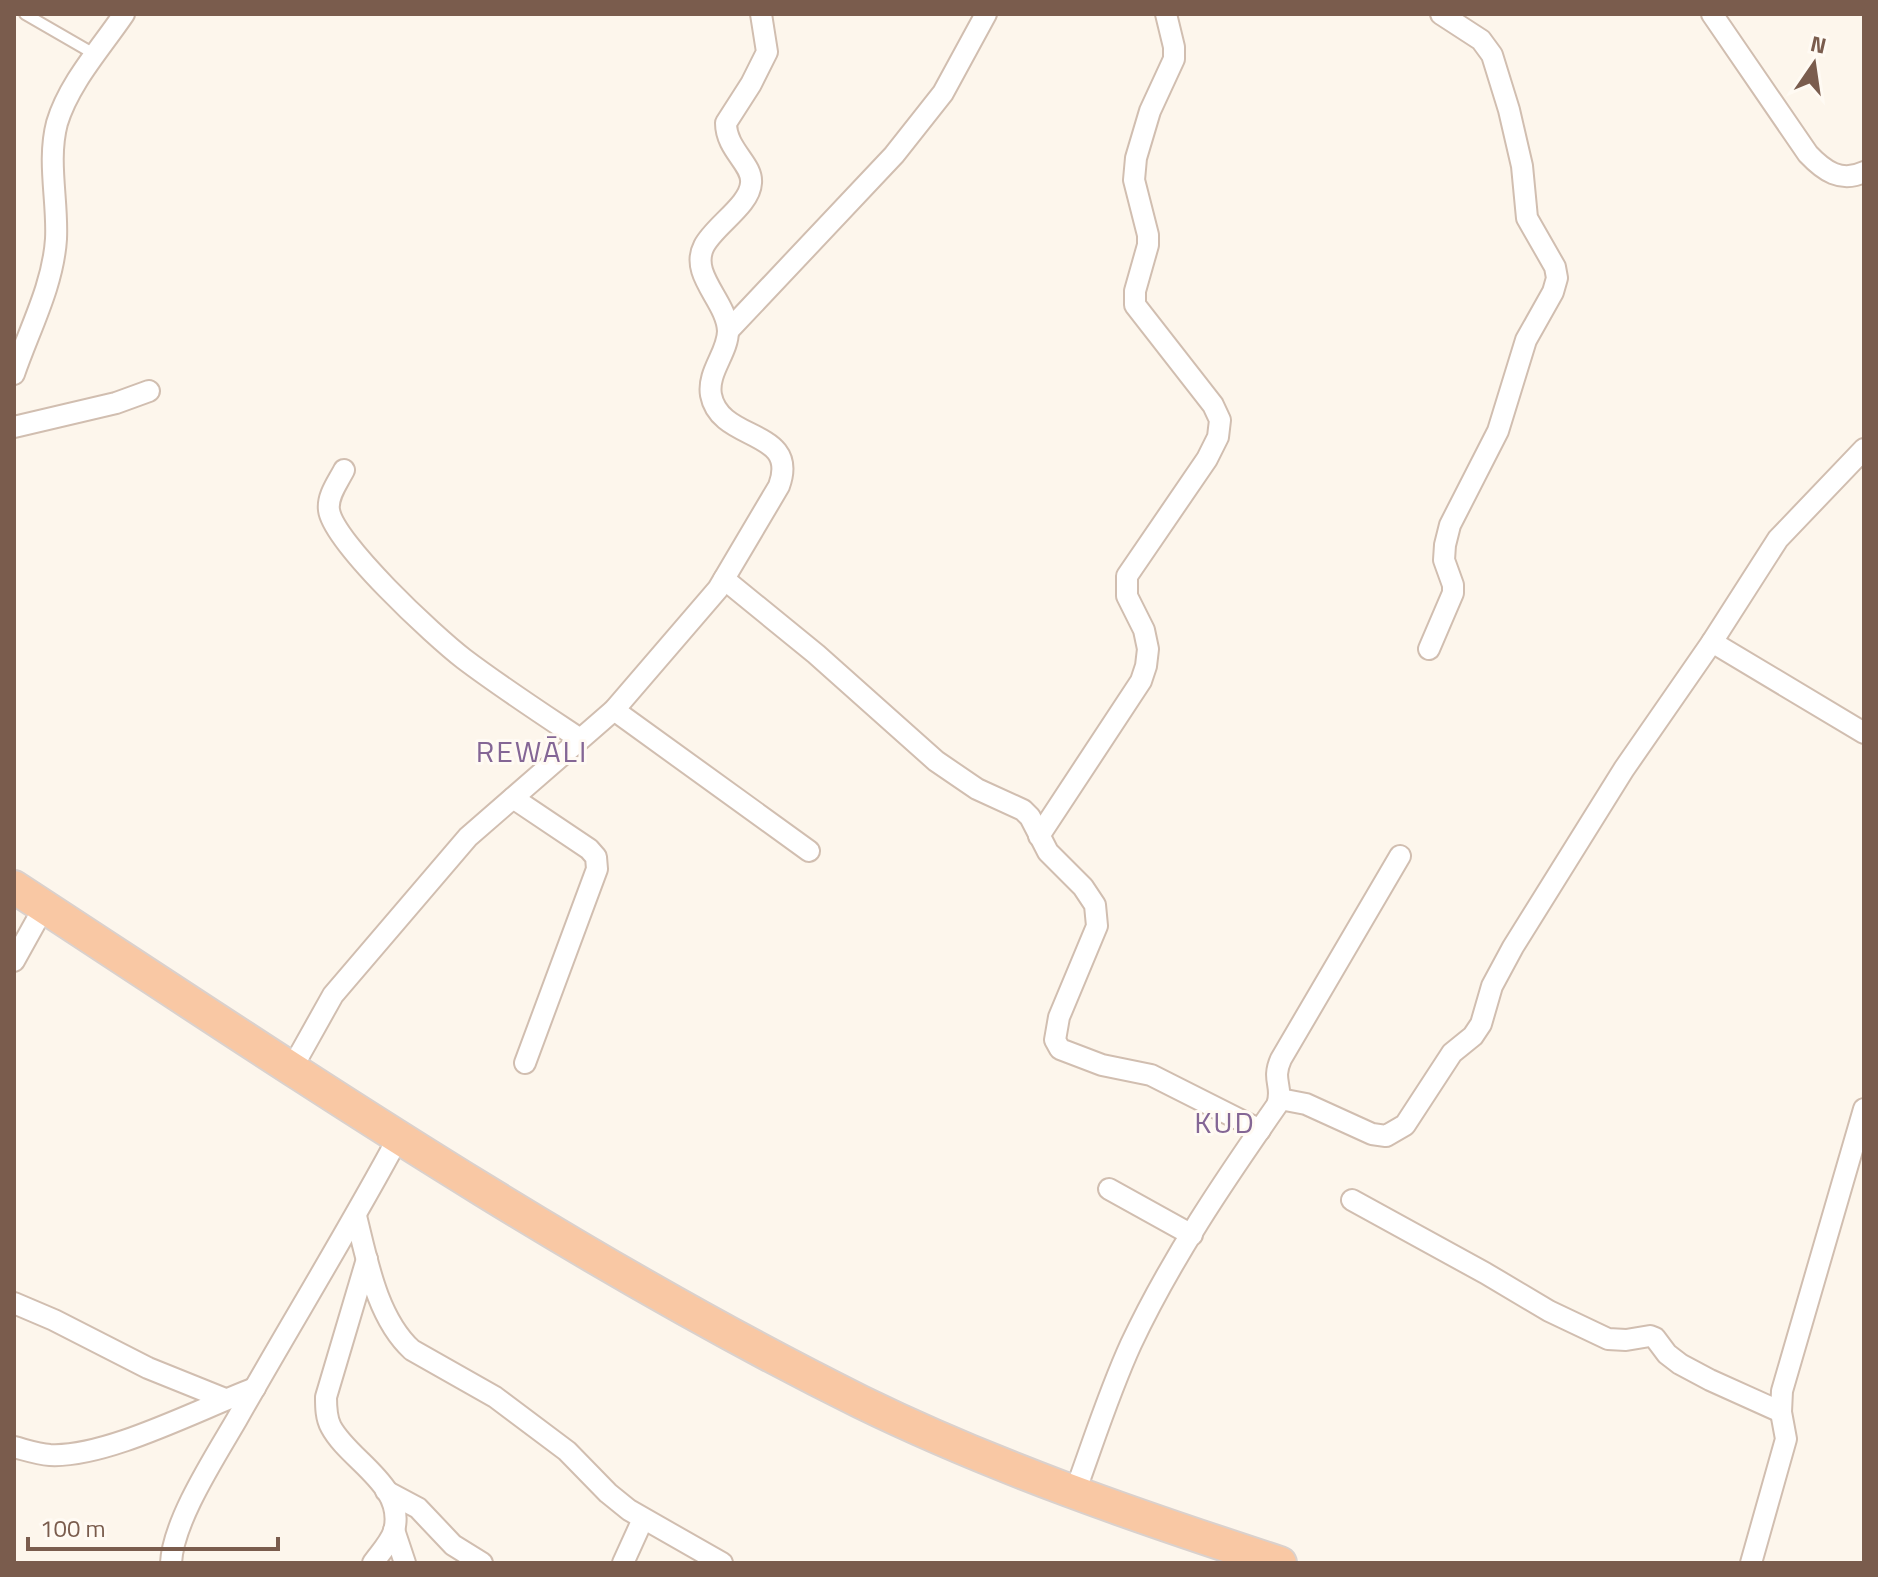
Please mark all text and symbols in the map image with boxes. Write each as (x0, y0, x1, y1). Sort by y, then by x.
north arrow (1774, 24, 1854, 104)
text: N (1807, 26, 1830, 63)
district label: REWĀLI (476, 728, 588, 774)
district label: KUD (1194, 1099, 1256, 1145)
scale bar (28, 1501, 278, 1551)
text: 100 m (40, 1510, 106, 1546)

